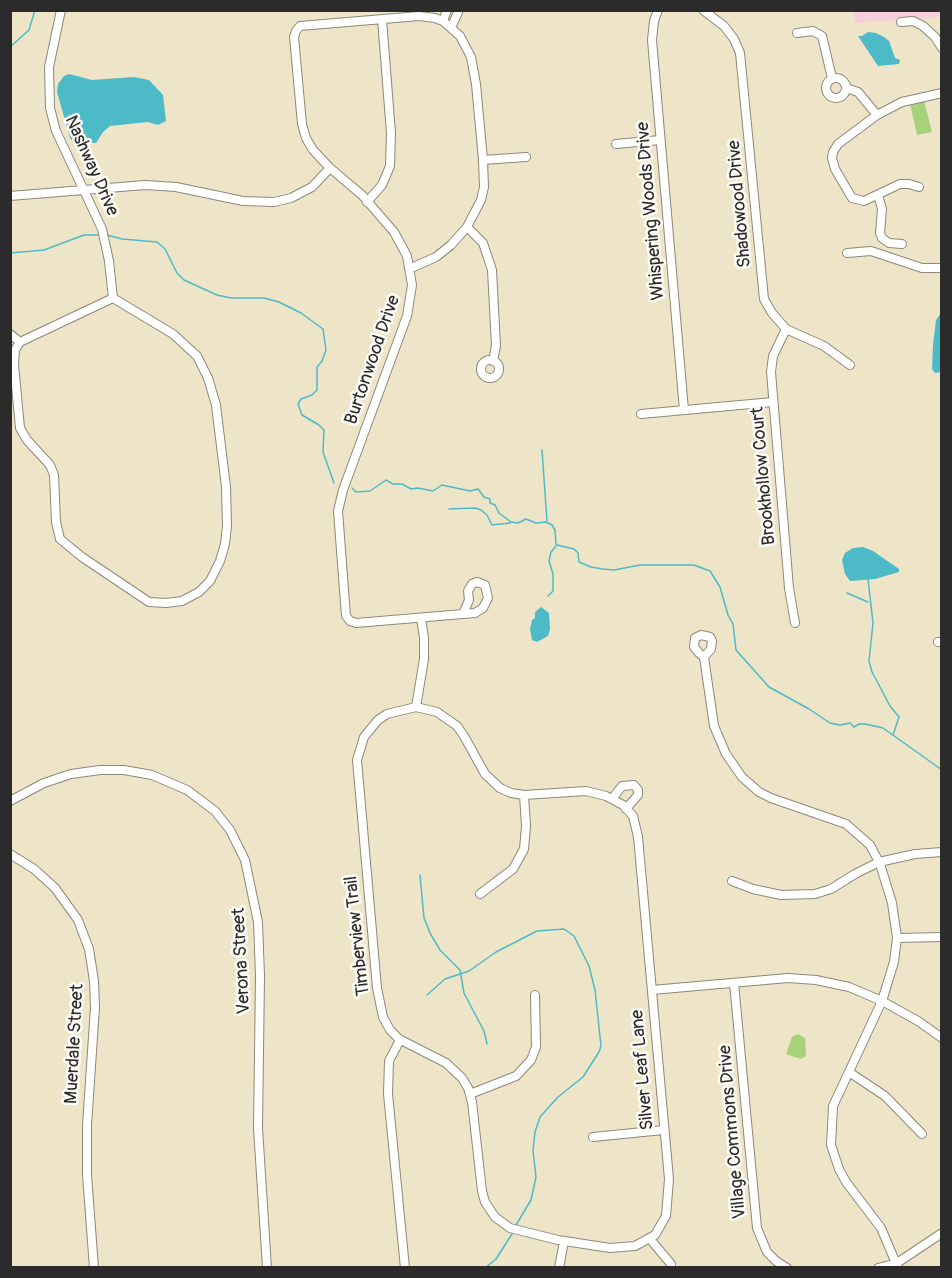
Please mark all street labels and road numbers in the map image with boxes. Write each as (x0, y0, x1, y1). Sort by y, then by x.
street label: Nashway Drive (59, 112, 123, 220)
street label: Whispering Woods Drive (632, 121, 670, 301)
street label: Shadowood Drive (724, 139, 756, 269)
street label: Burtonwood Drive (341, 293, 405, 427)
street label: Brookhollow Court (747, 406, 781, 546)
street label: Timberview Trail (341, 875, 375, 997)
street label: Verona Street (228, 907, 256, 1015)
street label: Muerdale Street (61, 984, 89, 1104)
street label: Silver Leaf Lane (627, 1009, 659, 1131)
street label: Village Commons Drive (715, 1044, 751, 1220)

